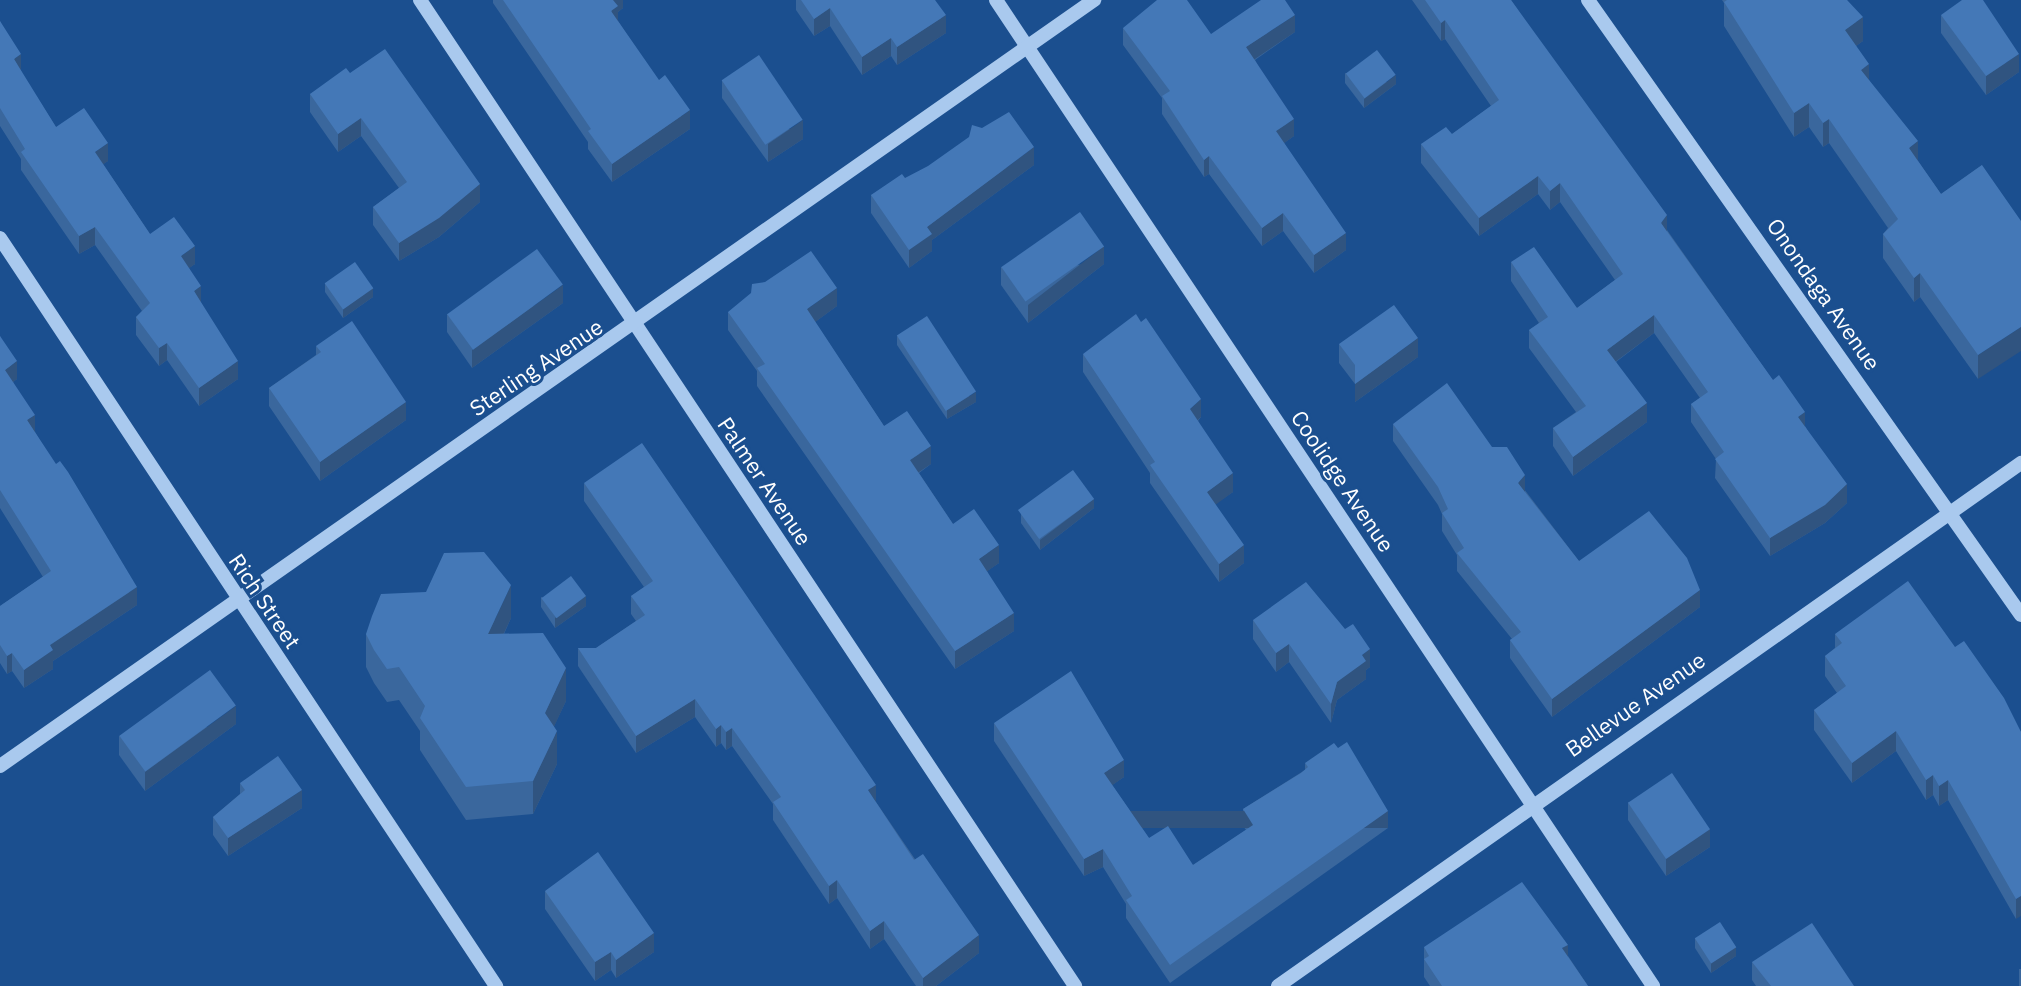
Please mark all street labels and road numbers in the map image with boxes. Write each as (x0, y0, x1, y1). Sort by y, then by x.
street label: Onondaga Avenue (1762, 213, 1886, 375)
street label: Sterling Avenue (464, 313, 608, 421)
street label: Coolidge Avenue (1286, 405, 1400, 557)
street label: Palmer Avenue (712, 412, 818, 550)
street label: Rich Street (224, 549, 306, 653)
street label: Bellevue Avenue (1560, 646, 1710, 762)

